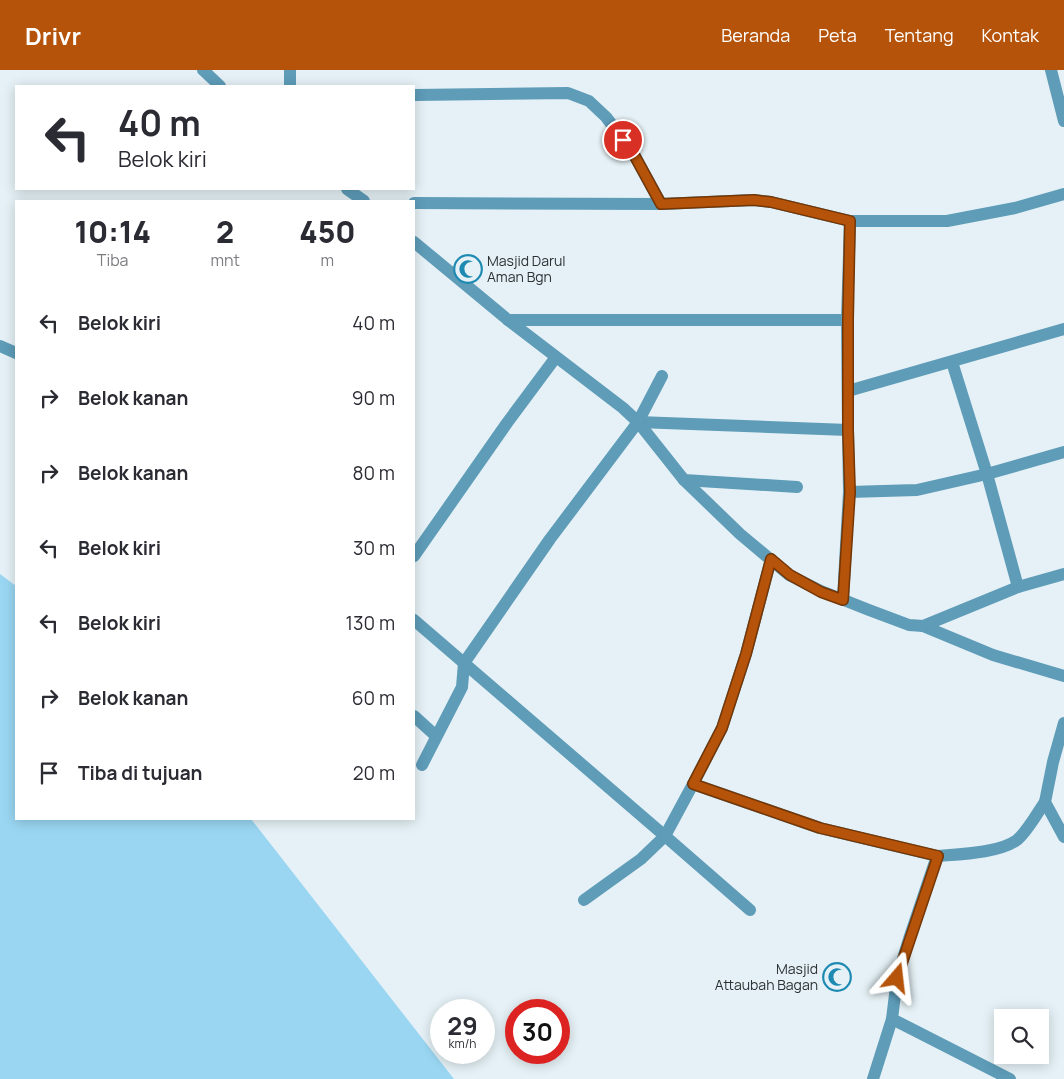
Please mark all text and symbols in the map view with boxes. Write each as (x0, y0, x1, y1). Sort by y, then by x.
text: Drivr (25, 19, 81, 52)
text: Beranda (721, 23, 790, 47)
text: Peta (818, 23, 857, 47)
text: Tentang (885, 23, 954, 47)
text: Kontak (982, 23, 1039, 47)
text: 40 m (118, 99, 201, 147)
icon: left (35, 105, 100, 170)
pin (602, 119, 644, 161)
icon: arrive (609, 126, 637, 154)
text: Belok kiri (118, 144, 207, 174)
text: 10:14 (74, 211, 151, 252)
text: 2 (216, 211, 234, 252)
text: 450 (299, 211, 356, 252)
text: Tiba (97, 249, 129, 271)
text: mnt (210, 249, 240, 271)
text: m (321, 249, 334, 271)
place label: Masjid Darul Aman Bgn (487, 251, 566, 286)
mosque icon: Masjid Darul Aman Bgn (453, 254, 483, 284)
icon: left (35, 309, 63, 337)
text: Belok kiri (78, 310, 161, 336)
text: 40 m (352, 310, 395, 336)
icon: right (35, 384, 63, 412)
text: Belok kanan (78, 385, 188, 411)
text: 90 m (352, 385, 395, 411)
icon: right (35, 459, 63, 487)
text: Belok kanan (78, 460, 188, 486)
text: 80 m (352, 460, 395, 486)
icon: left (35, 534, 63, 562)
text: Belok kiri (78, 535, 161, 561)
text: 30 m (353, 535, 395, 561)
icon: left (35, 609, 63, 637)
text: Belok kiri (78, 610, 161, 636)
text: 130 m (346, 610, 395, 636)
icon: right (35, 684, 63, 712)
text: Belok kanan (78, 685, 188, 711)
text: 60 m (352, 685, 395, 711)
icon: arrive (35, 759, 63, 787)
text: Tiba di tujuan (78, 760, 202, 786)
text: 20 m (353, 760, 395, 786)
position arrow (870, 951, 922, 1003)
place label: Masjid Attaubah Bagan (715, 959, 818, 994)
mosque icon: Masjid Attaubah Bagan (822, 962, 852, 992)
speed limit sign: 30 (505, 999, 570, 1064)
text: 29 (447, 1008, 478, 1043)
map controls (994, 1009, 1049, 1064)
button: search (994, 1009, 1049, 1064)
text: km/h (449, 1035, 476, 1052)

